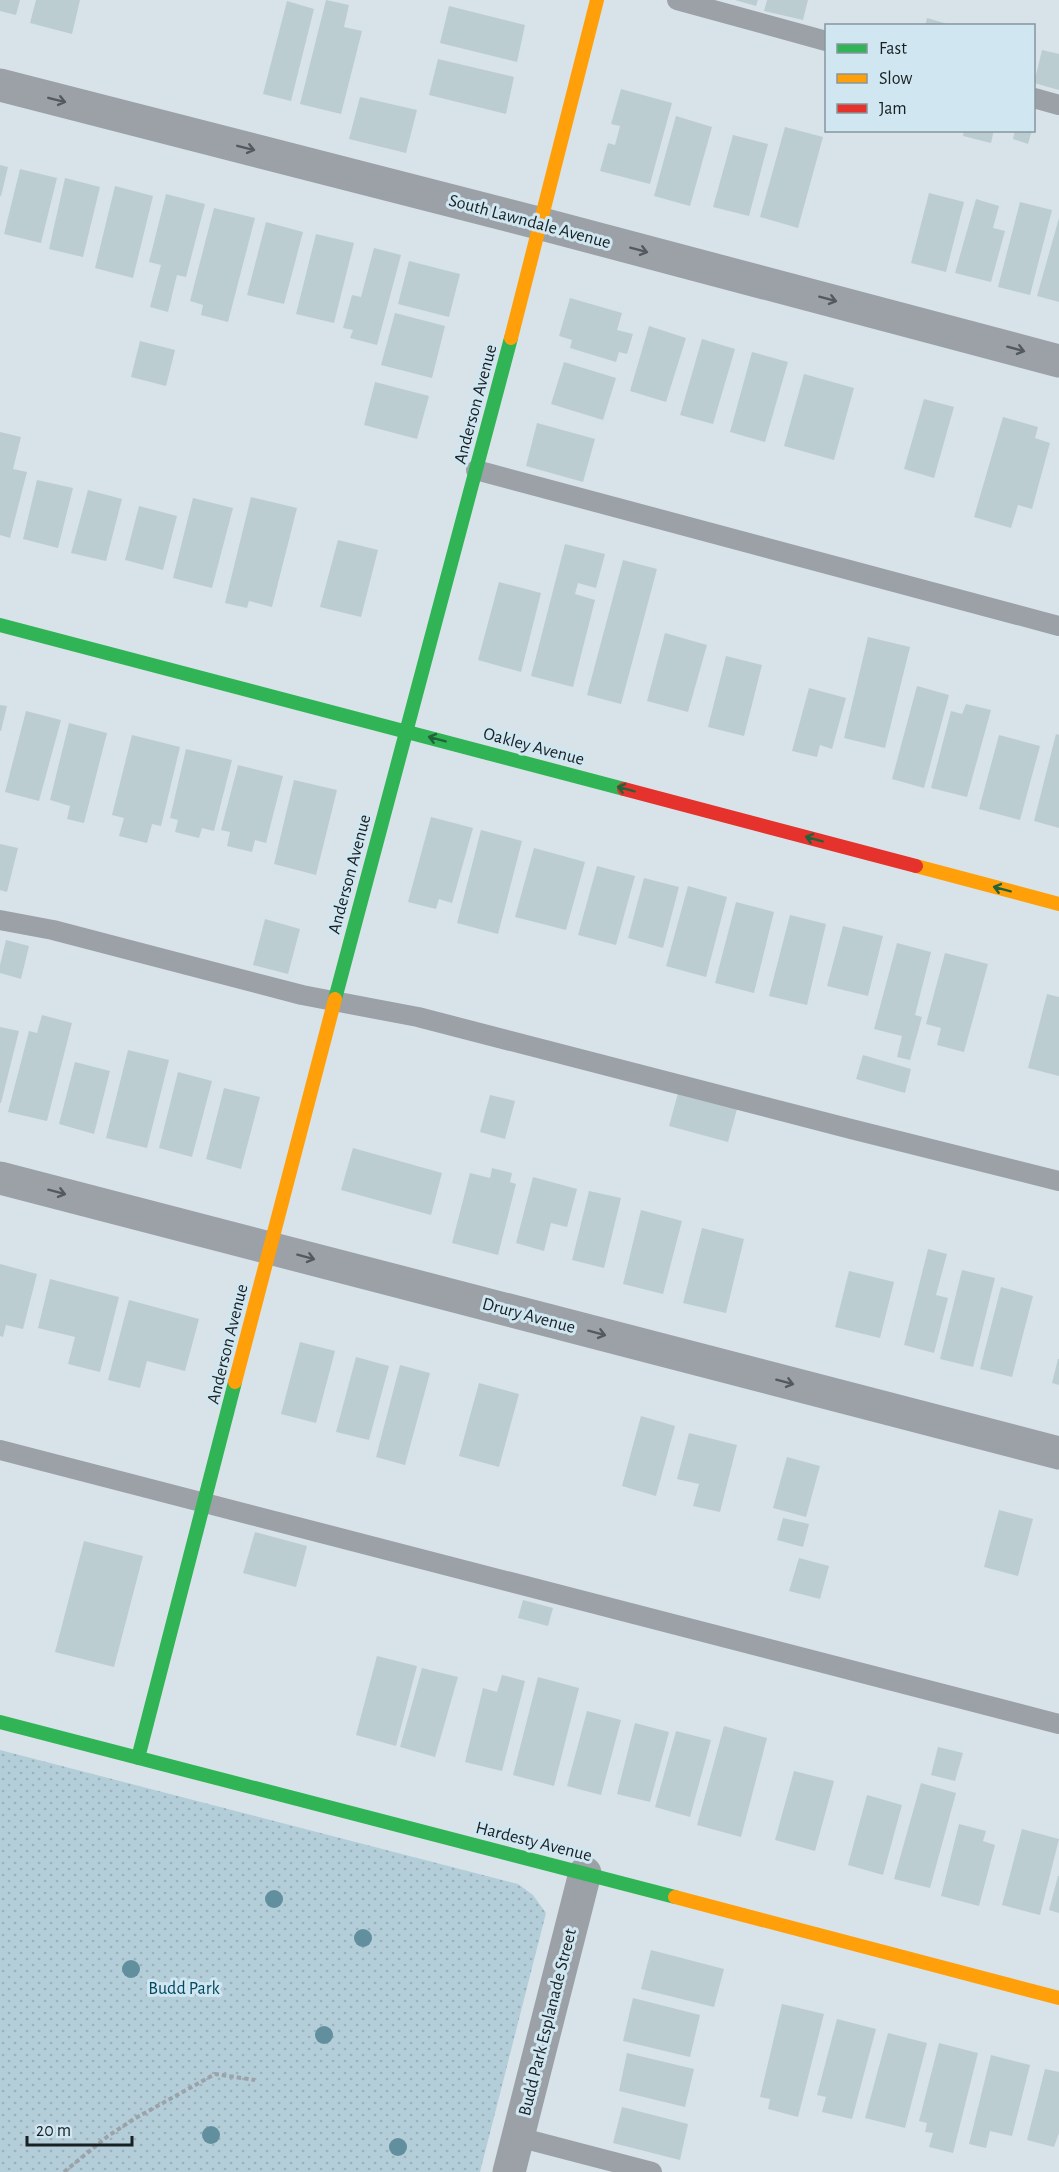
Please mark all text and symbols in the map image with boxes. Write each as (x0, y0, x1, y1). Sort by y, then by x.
legend (825, 24, 1035, 132)
text: Fast (879, 40, 907, 58)
text: Slow (879, 70, 912, 88)
one-way arrow (47, 94, 66, 106)
text: Jam (879, 100, 907, 118)
one-way arrow (236, 143, 255, 154)
street label: South Lawndale Avenue (447, 192, 613, 252)
one-way arrow (629, 244, 648, 256)
one-way arrow (818, 294, 837, 306)
street label: Anderson Avenue (451, 343, 501, 466)
one-way arrow (1007, 344, 1026, 356)
street label: Oakley Avenue (481, 725, 586, 769)
one-way arrow (428, 733, 447, 744)
one-way arrow (616, 783, 635, 794)
street label: Anderson Avenue (325, 813, 375, 936)
one-way arrow (805, 833, 824, 845)
one-way arrow (993, 883, 1012, 895)
one-way arrow (47, 1187, 66, 1199)
one-way arrow (296, 1252, 315, 1264)
street label: Anderson Avenue (204, 1282, 252, 1406)
street label: Drury Avenue (480, 1295, 577, 1337)
one-way arrow (587, 1327, 606, 1339)
one-way arrow (776, 1376, 795, 1388)
street label: Hardesty Avenue (474, 1819, 594, 1865)
street label: Budd Park Esplanade Street (516, 1927, 580, 2118)
park label: Budd Park (148, 1980, 221, 1998)
scale bar (27, 2109, 132, 2147)
text: 20 m (36, 2122, 71, 2140)

